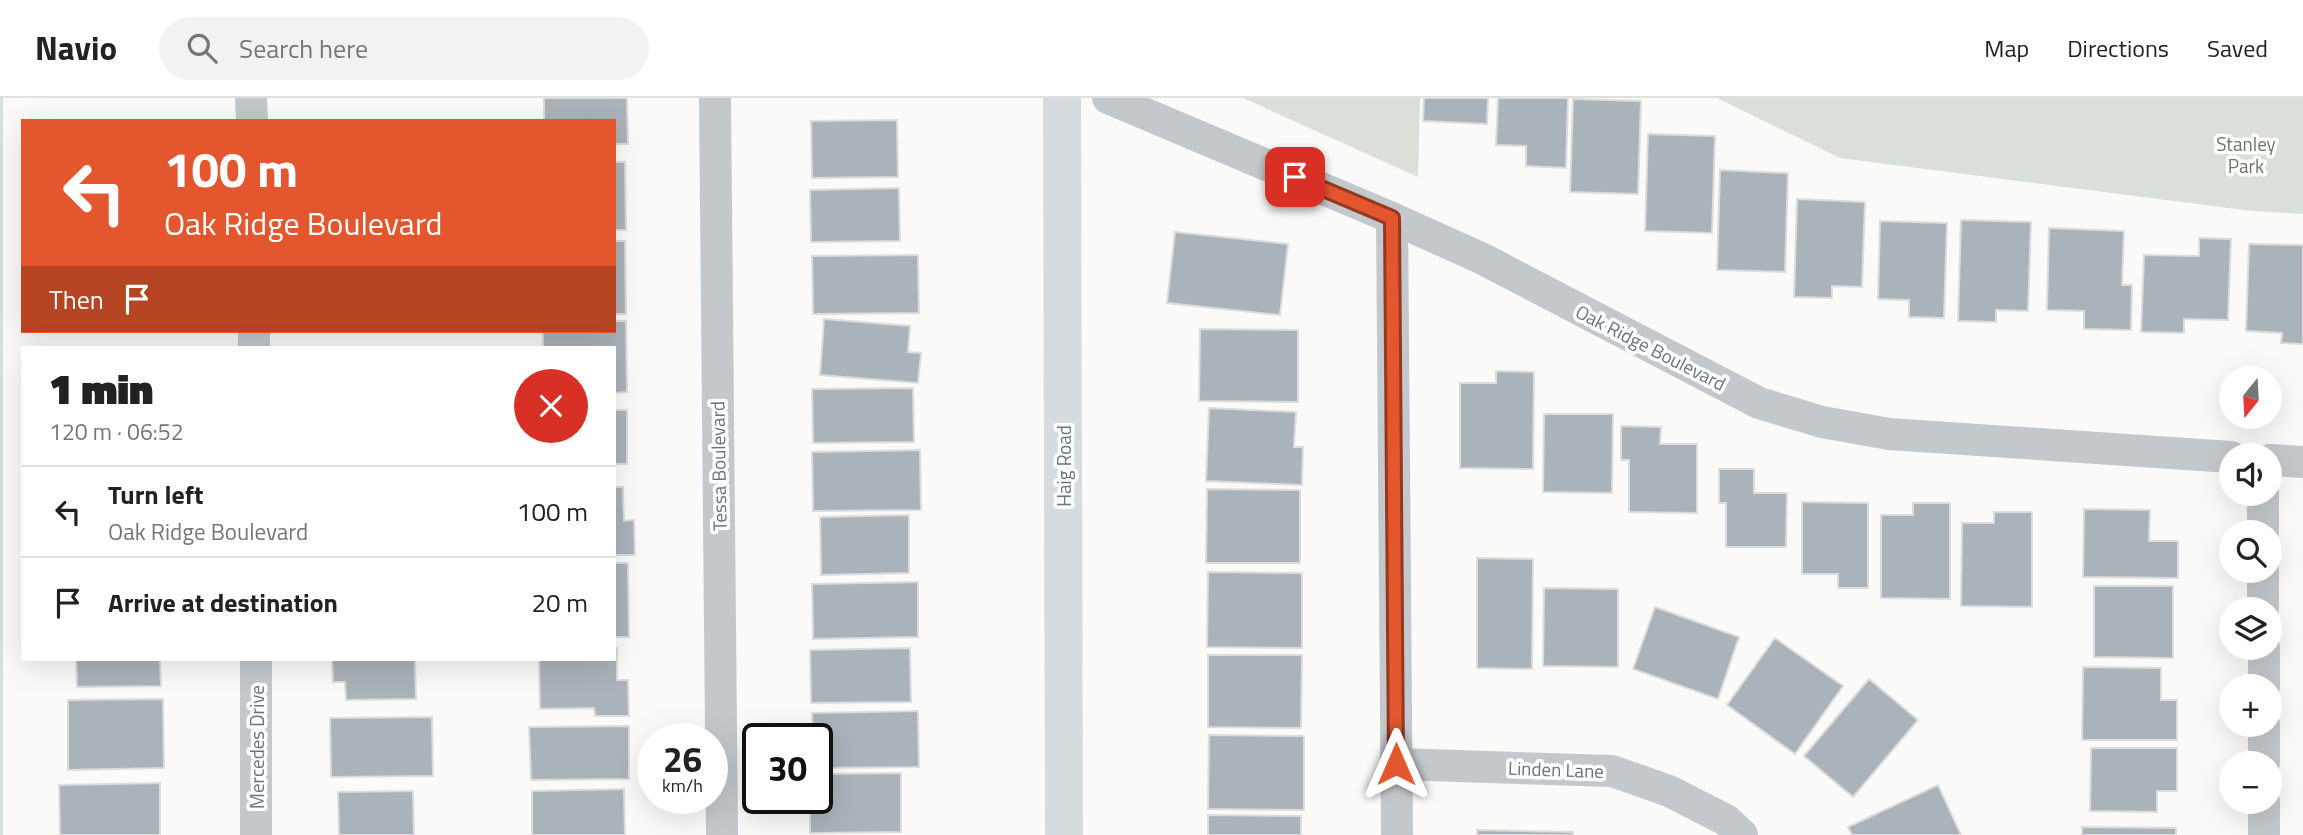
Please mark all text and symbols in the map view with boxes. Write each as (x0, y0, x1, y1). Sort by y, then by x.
search box (159, 17, 649, 80)
text: Navio (35, 23, 117, 73)
icon: search (183, 29, 221, 67)
text: Search here (239, 29, 368, 68)
text: Map (1984, 30, 2029, 66)
text: Directions (2067, 30, 2169, 66)
text: Saved (2207, 30, 2268, 66)
park label: Stanley Park (2216, 129, 2276, 180)
text: 100 m (164, 131, 298, 206)
icon: left (49, 147, 140, 238)
pin (1265, 147, 1325, 207)
icon: arrive (1276, 158, 1314, 196)
text: Oak Ridge Boulevard (164, 199, 442, 247)
text: Then (49, 280, 104, 319)
icon: arrive (118, 280, 156, 318)
street label: Oak Ridge Boulevard (1571, 297, 1731, 397)
text: 1 min (49, 356, 153, 420)
north arrow (2219, 366, 2282, 429)
map controls (2219, 366, 2282, 814)
button: close (514, 369, 588, 443)
street label: Tessa Boulevard (702, 401, 734, 531)
text: 120 m · 06:52 (49, 414, 184, 449)
street label: Haig Road (1049, 425, 1078, 507)
button: sound (2219, 443, 2282, 506)
text: Turn left (108, 475, 203, 514)
text: 100 m (517, 492, 588, 531)
icon: left (49, 493, 87, 531)
text: Oak Ridge Boulevard (108, 514, 308, 549)
button: search (2219, 520, 2282, 583)
text: Arrive at destination (108, 583, 338, 622)
text: 20 m (531, 583, 588, 622)
icon: arrive (49, 584, 87, 622)
button: layers (2219, 597, 2282, 660)
button: + (2219, 674, 2282, 737)
street label: Mercedes Drive (242, 685, 271, 809)
speed limit sign: 30 (742, 723, 833, 814)
position arrow (1359, 727, 1433, 801)
text: 26 (663, 732, 702, 786)
button: − (2219, 751, 2282, 814)
street label: Linden Lane (1508, 753, 1604, 785)
text: km/h (662, 772, 703, 799)

